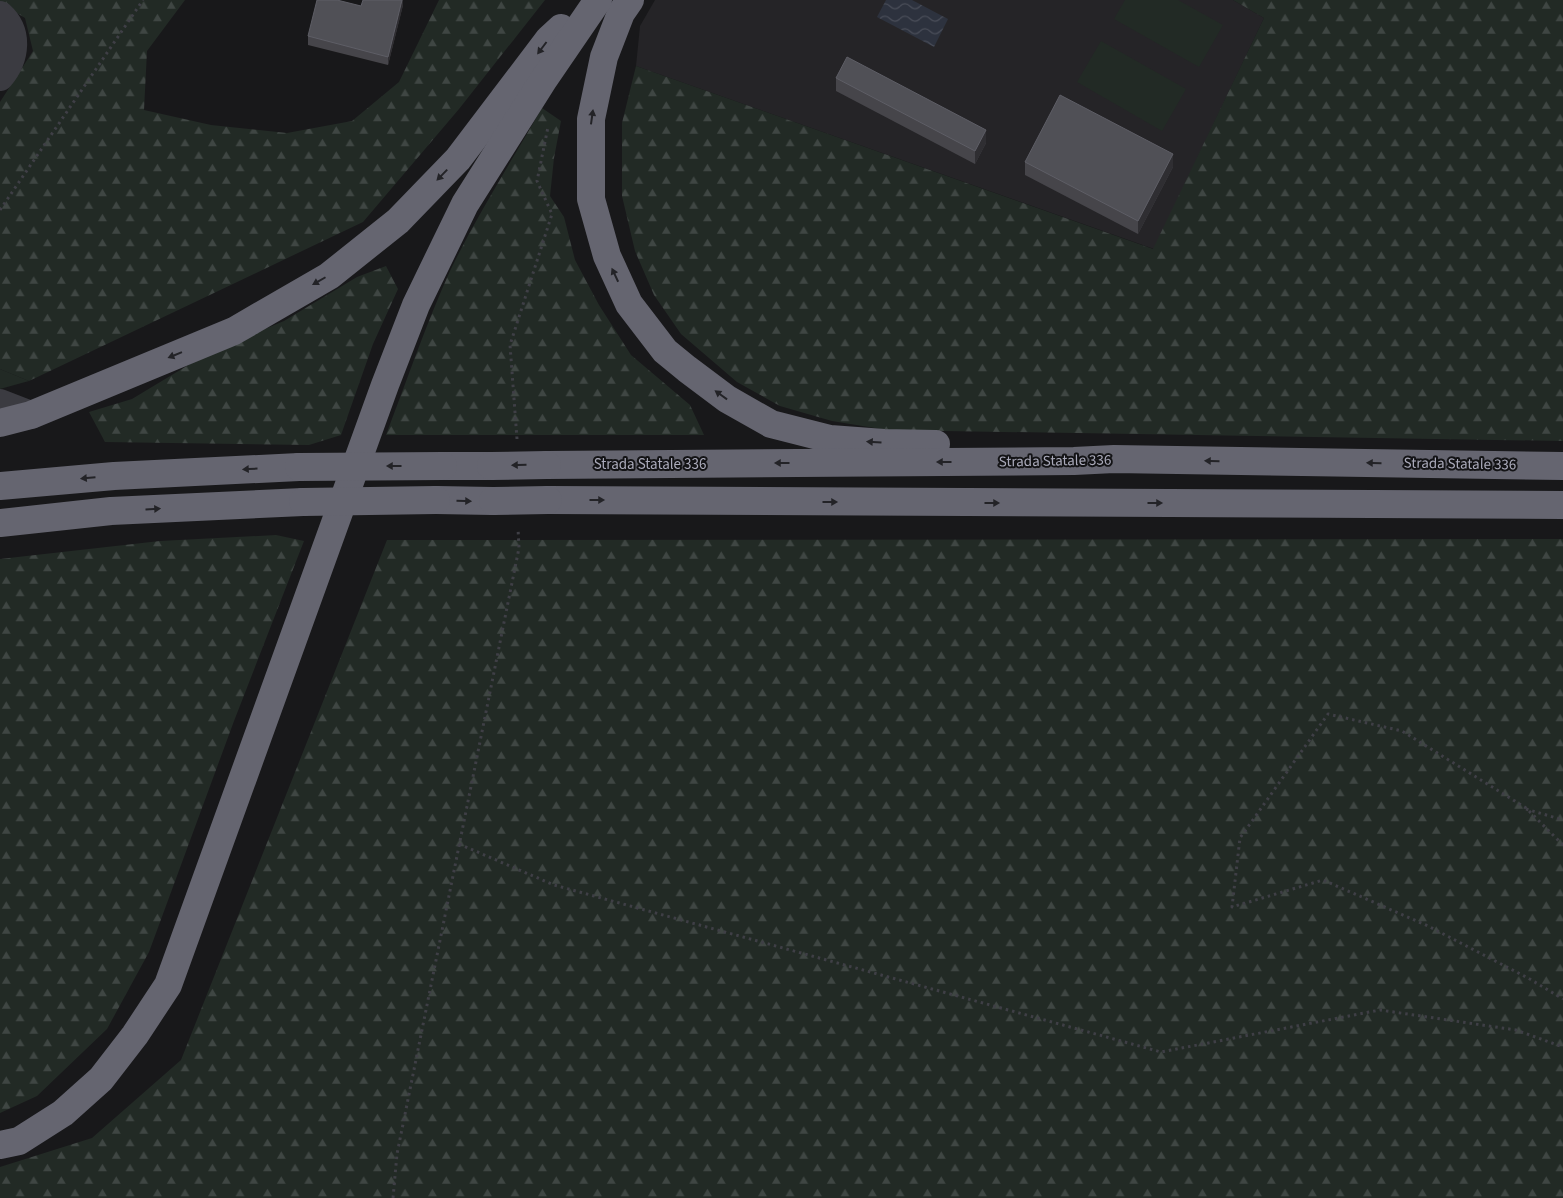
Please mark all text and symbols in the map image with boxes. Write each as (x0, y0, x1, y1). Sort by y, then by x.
one-way arrow (537, 41, 548, 54)
one-way arrow (588, 108, 596, 124)
one-way arrow (436, 169, 448, 181)
one-way arrow (611, 268, 619, 282)
one-way arrow (313, 277, 326, 286)
one-way arrow (168, 352, 182, 360)
one-way arrow (714, 390, 728, 400)
one-way arrow (865, 438, 881, 446)
street label: Strada Statale 336 (998, 450, 1112, 472)
street label: Strada Statale 336 (1403, 453, 1517, 475)
street label: Strada Statale 336 (594, 454, 706, 475)
one-way arrow (1204, 457, 1220, 465)
one-way arrow (936, 458, 952, 466)
one-way arrow (774, 459, 790, 467)
one-way arrow (1366, 459, 1382, 467)
one-way arrow (386, 462, 402, 470)
one-way arrow (511, 462, 527, 470)
one-way arrow (242, 465, 258, 473)
one-way arrow (80, 474, 96, 482)
one-way arrow (589, 496, 605, 504)
one-way arrow (457, 497, 473, 505)
one-way arrow (822, 498, 838, 506)
one-way arrow (984, 499, 1000, 507)
one-way arrow (1147, 499, 1163, 507)
one-way arrow (145, 504, 161, 512)

